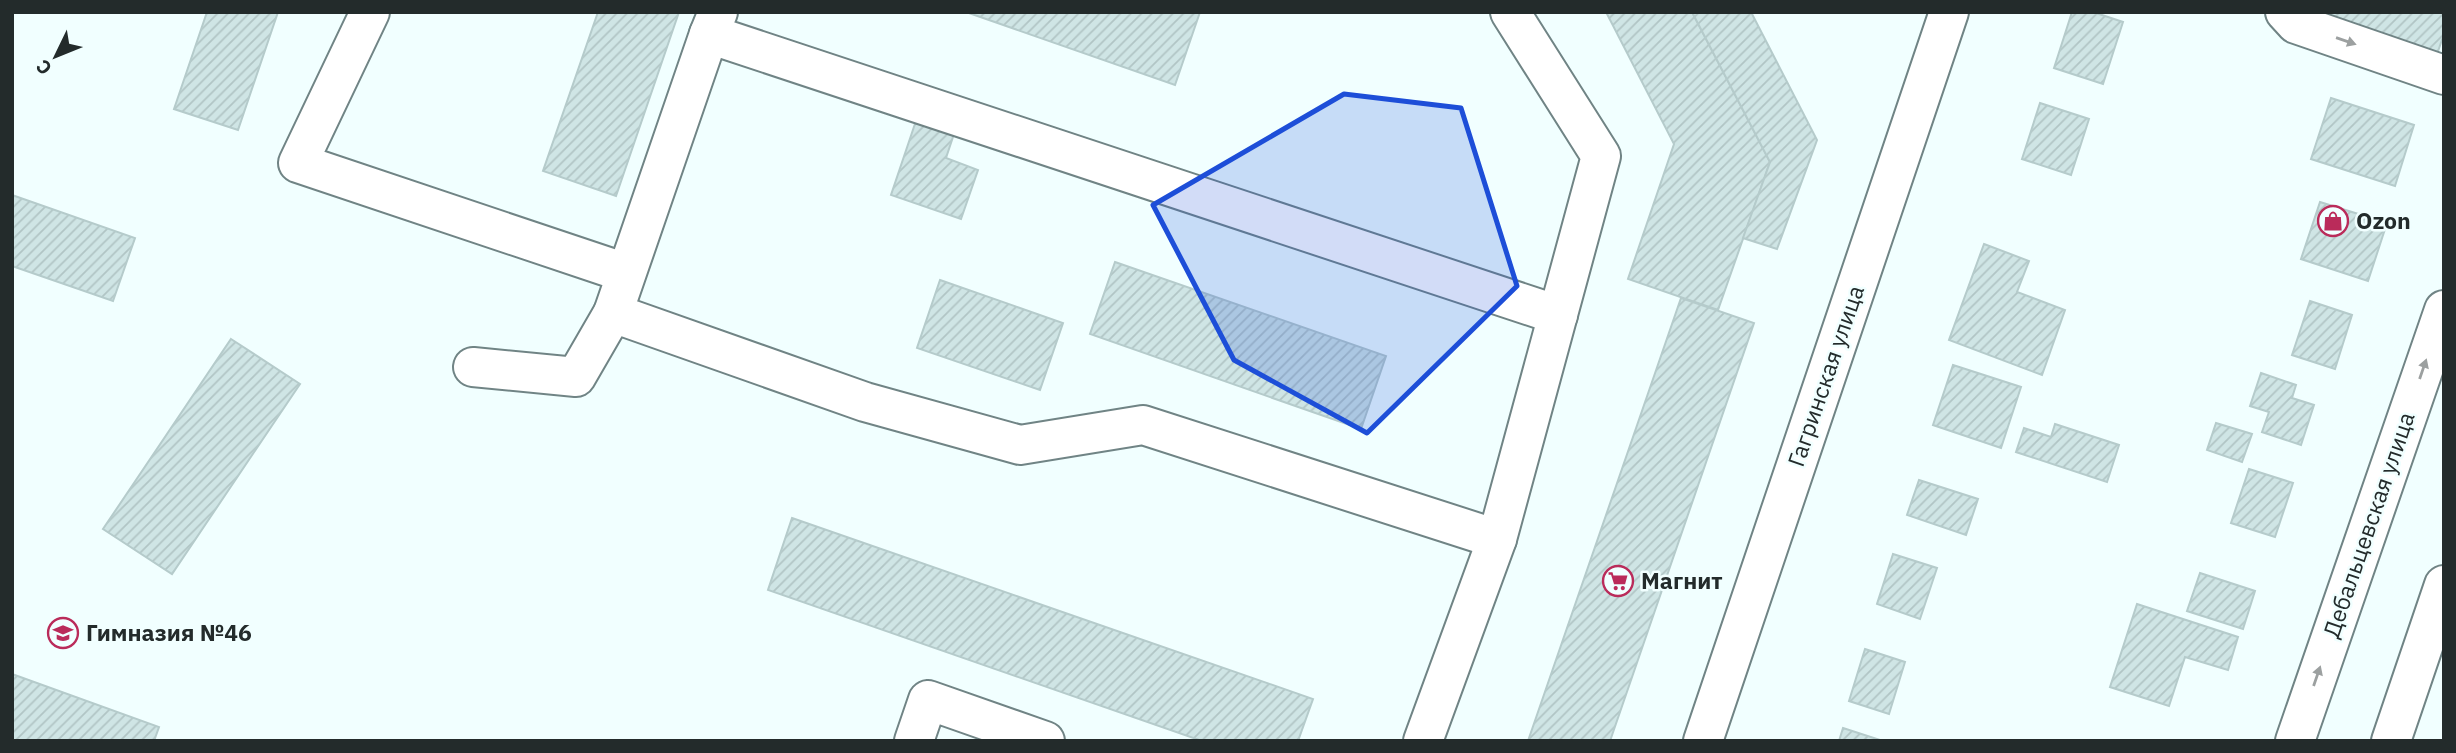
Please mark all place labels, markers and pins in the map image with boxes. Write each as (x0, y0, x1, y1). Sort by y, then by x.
shop icon: Ozon (2316, 204, 2350, 238)
place label: Ozon (2356, 205, 2411, 235)
supermarket icon: Магнит (1601, 564, 1635, 598)
place label: Магнит (1641, 565, 1723, 595)
school or university icon: Гимназия №46 (46, 616, 80, 650)
place label: Гимназия №46 (86, 617, 252, 647)

